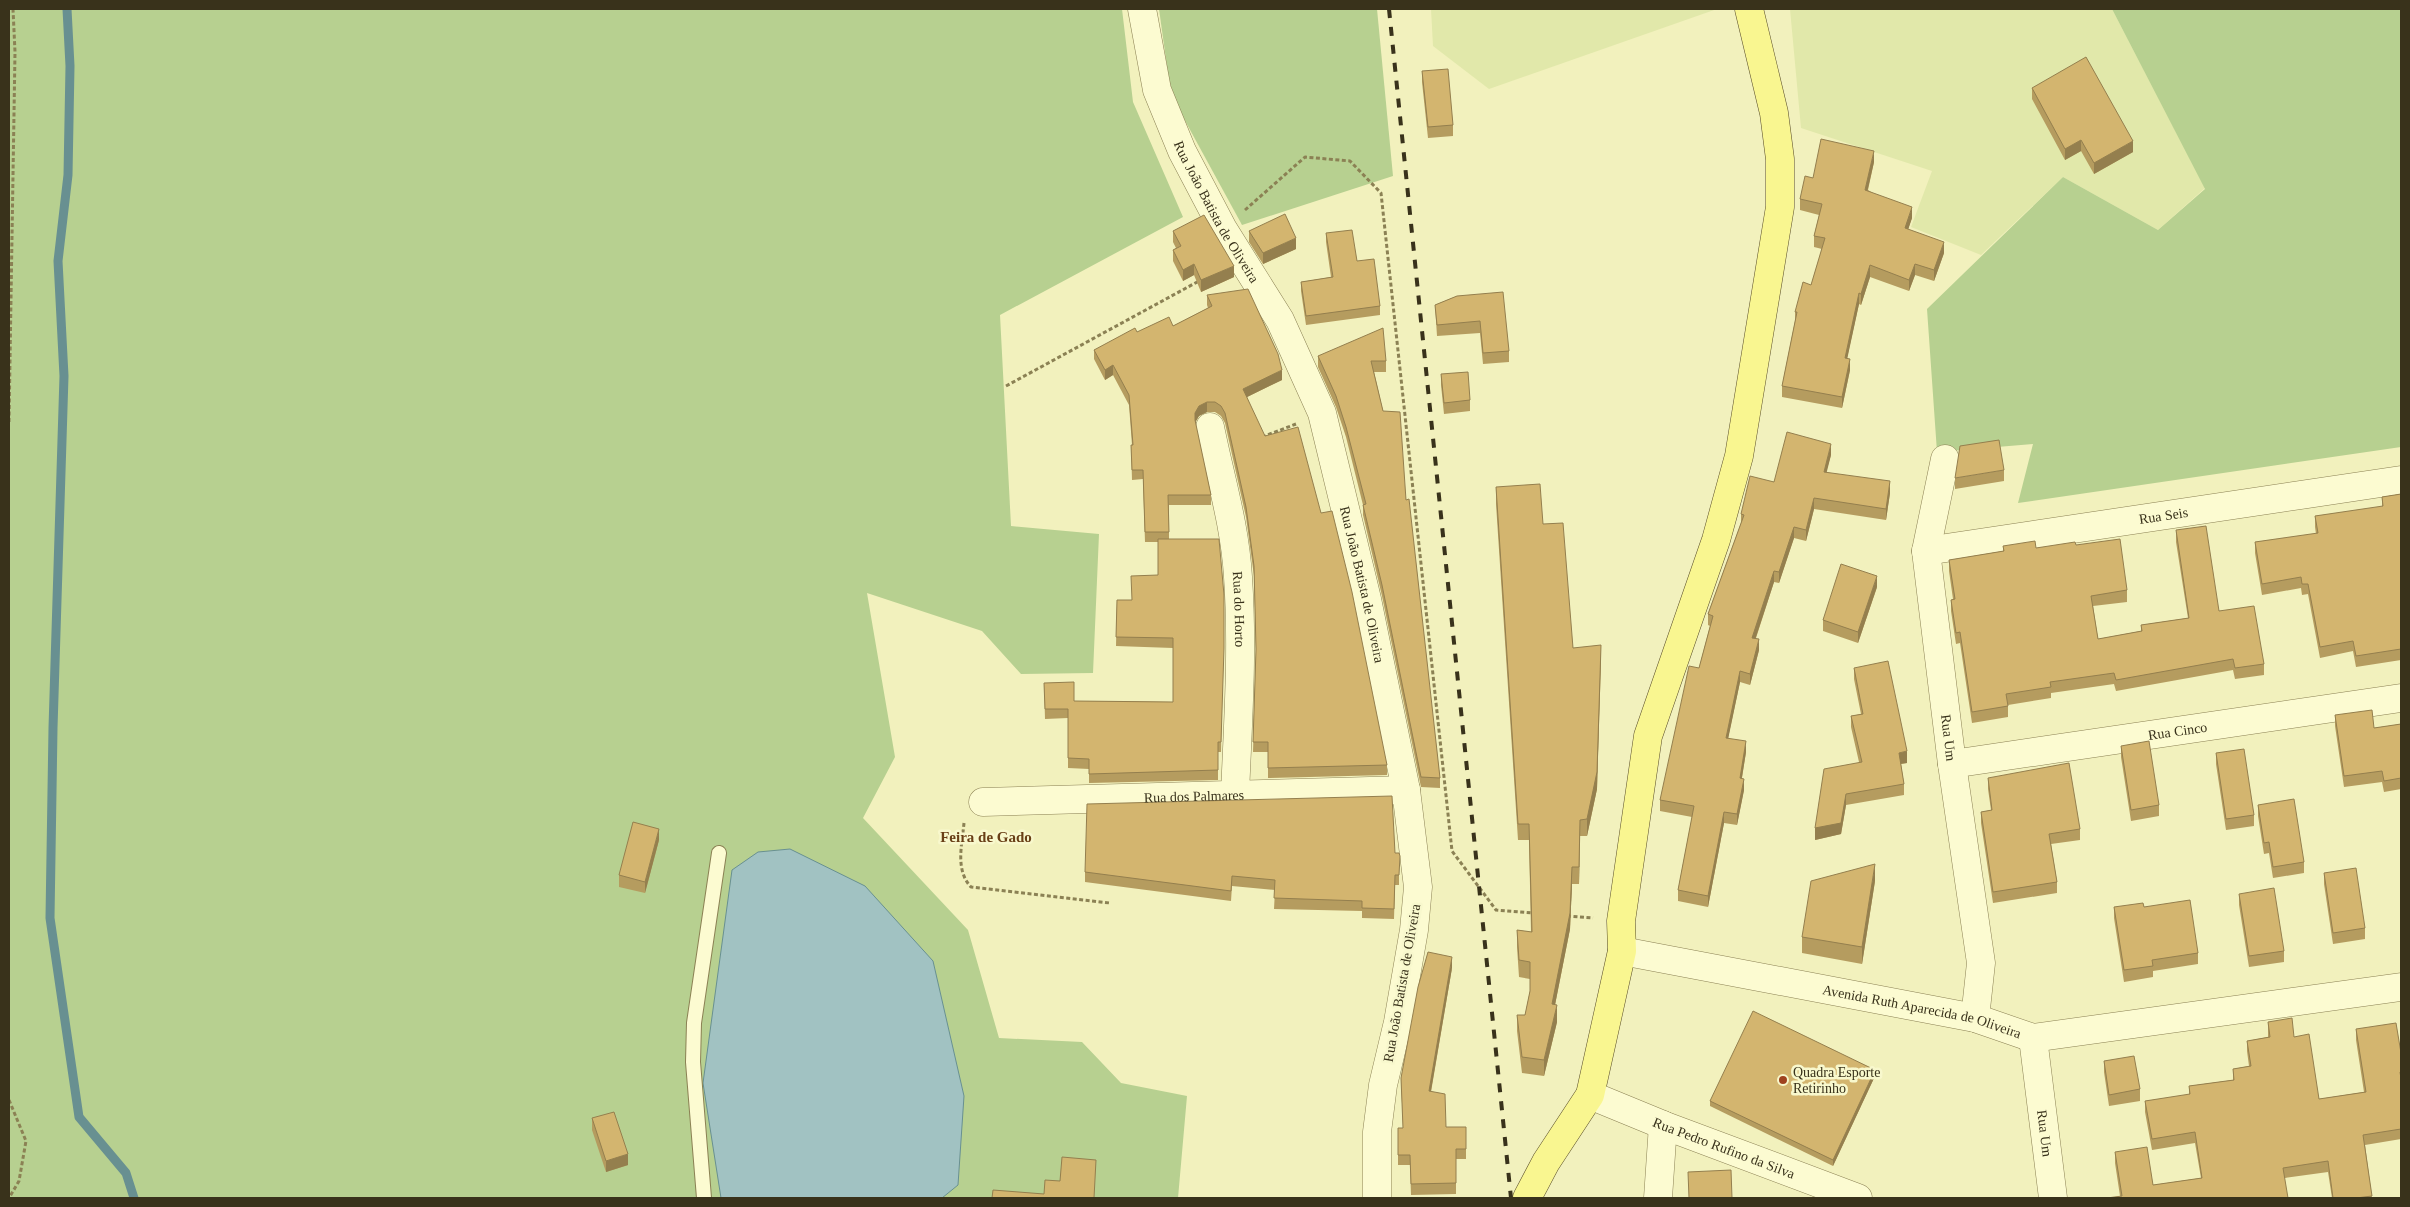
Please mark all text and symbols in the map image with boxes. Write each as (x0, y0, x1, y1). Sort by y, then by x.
street label: Rua João Batista de Oliveira (1171, 139, 1263, 286)
street label: Rua Seis (2138, 504, 2189, 527)
street label: Rua João Batista de Oliveira (1337, 505, 1387, 665)
street label: Rua do Horto (1230, 571, 1248, 647)
street label: Rua Um (1938, 713, 1959, 762)
street label: Rua Cinco (2147, 719, 2208, 743)
street label: Rua dos Palmares (1144, 787, 1244, 805)
district label: Feira de Gado (940, 829, 1032, 845)
street label: Rua João Batista de Oliveira (1381, 902, 1423, 1063)
street label: Avenida Ruth Aparecida de Oliveira (1821, 982, 2024, 1041)
place label: Quadra Esporte Retirinho (1793, 1065, 1880, 1096)
marker: Quadra Esporte Retirinho (1777, 1074, 1789, 1086)
street label: Rua Um (2035, 1109, 2055, 1158)
street label: Rua Pedro Rufino da Silva (1651, 1114, 1798, 1181)

